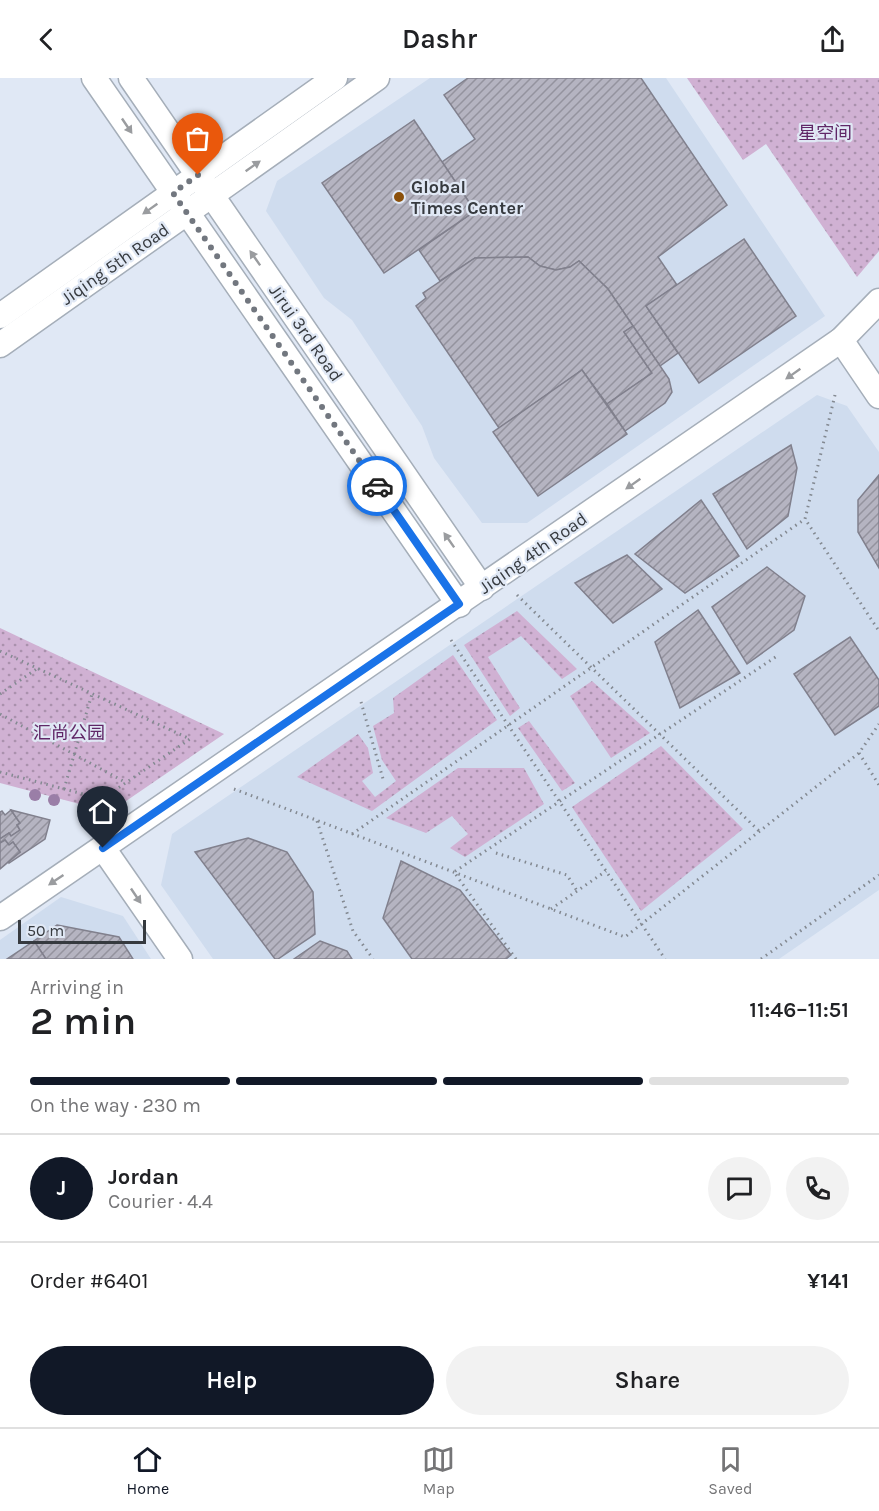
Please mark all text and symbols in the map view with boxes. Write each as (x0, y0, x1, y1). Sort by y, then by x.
icon: back (30, 23, 63, 56)
text: Dashr (402, 23, 477, 55)
icon: share (816, 23, 849, 56)
pin (172, 113, 223, 175)
one-way arrow (121, 118, 133, 134)
icon: bag (181, 122, 214, 155)
park label: 星空间 (798, 122, 852, 144)
one-way arrow (245, 160, 261, 172)
place label: Global Times Center (411, 176, 523, 219)
marker: Global Times Center (392, 190, 406, 204)
one-way arrow (143, 203, 159, 215)
street label: Jiqing 5th Road (57, 218, 173, 310)
one-way arrow (249, 251, 261, 267)
street label: Jirui 3rd Road (265, 280, 347, 386)
one-way arrow (785, 368, 801, 379)
courier (347, 456, 407, 516)
icon: car (361, 470, 394, 503)
one-way arrow (624, 479, 641, 490)
street label: Jiqing 4th Road (475, 508, 591, 598)
one-way arrow (444, 532, 455, 548)
park label: 汇尚公园 (33, 722, 105, 744)
pin (77, 786, 128, 848)
icon: home (86, 795, 119, 828)
one-way arrow (48, 874, 64, 885)
one-way arrow (130, 888, 141, 904)
scale bar (18, 917, 146, 944)
text: 50 m (27, 921, 64, 940)
text: Arriving in (30, 976, 124, 999)
text: 11:46–11:51 (749, 997, 849, 1023)
text: 2 min (30, 998, 136, 1044)
text: On the way · 230 m (30, 1094, 201, 1117)
button: chat (708, 1157, 771, 1220)
button: phone (786, 1157, 849, 1220)
text: Jordan (108, 1164, 179, 1190)
text: J (57, 1175, 66, 1201)
text: Courier · 4.4 (108, 1190, 213, 1213)
text: Order #6401 (30, 1268, 149, 1294)
text: ¥141 (807, 1268, 849, 1294)
button: Help (30, 1346, 434, 1415)
button: Share (446, 1346, 849, 1415)
tab: Home (127, 1443, 169, 1498)
tab: Map (422, 1443, 455, 1498)
tab: Saved (708, 1443, 752, 1498)

